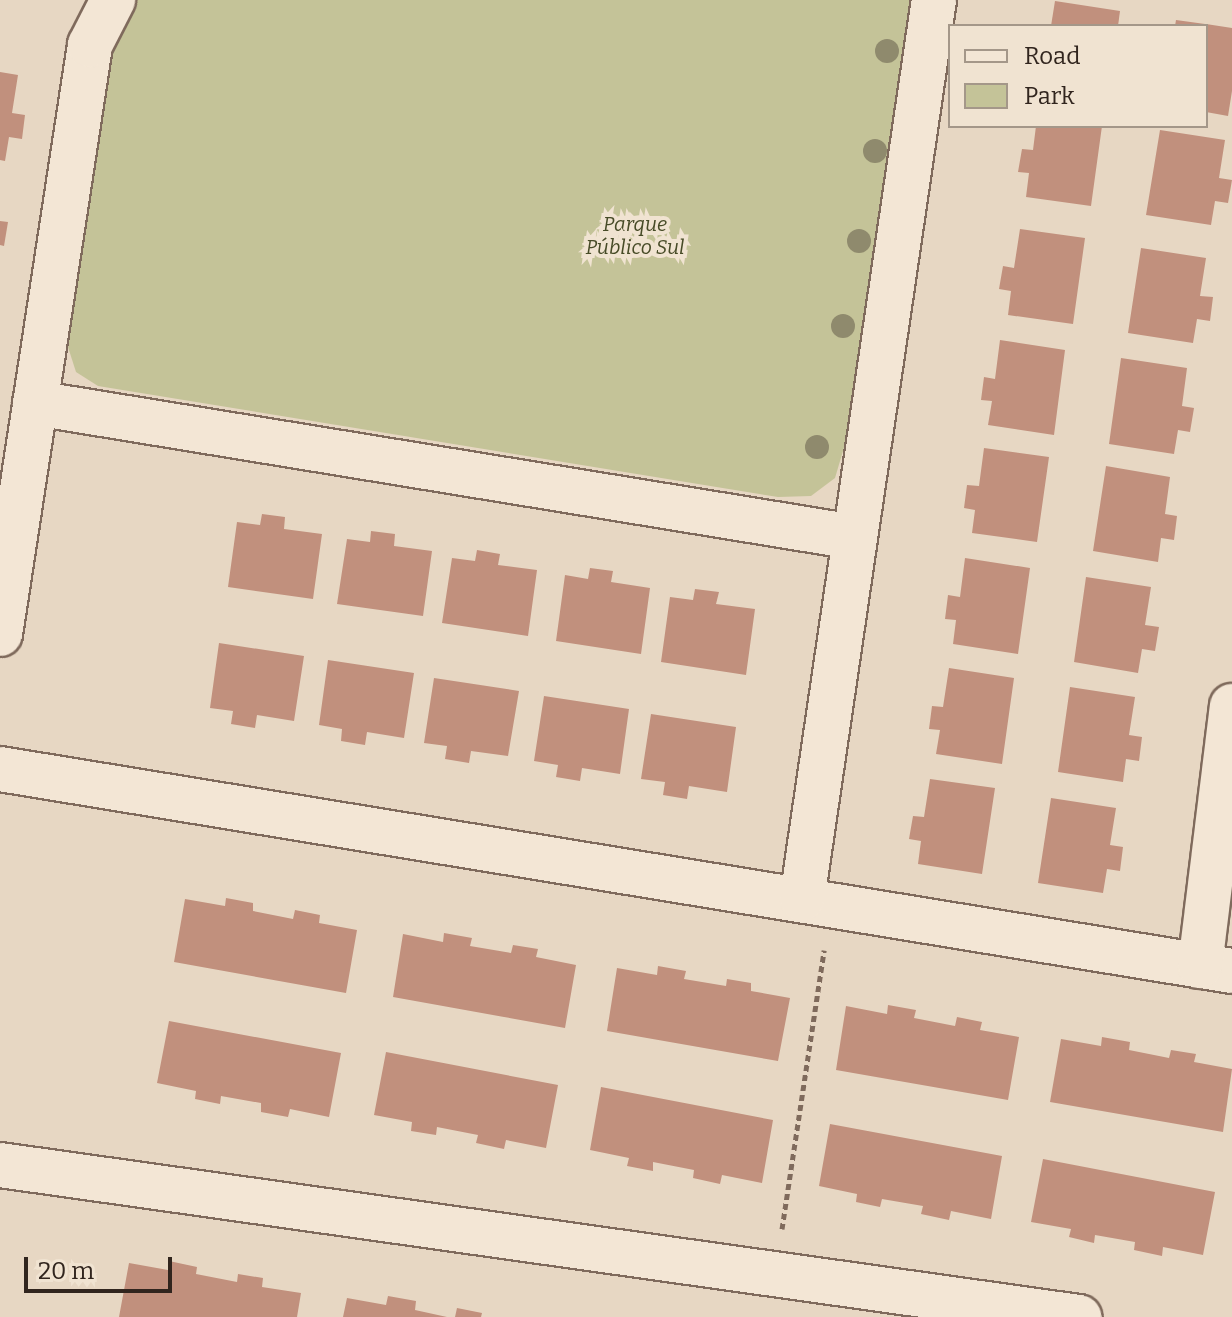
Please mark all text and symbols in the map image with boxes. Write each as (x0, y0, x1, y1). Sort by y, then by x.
legend (948, 24, 1208, 128)
text: Road (1024, 42, 1080, 70)
text: Park (1024, 82, 1075, 110)
park label: Parque Público Sul (585, 212, 685, 259)
scale bar (28, 1241, 176, 1291)
text: 20 m (38, 1257, 94, 1285)

